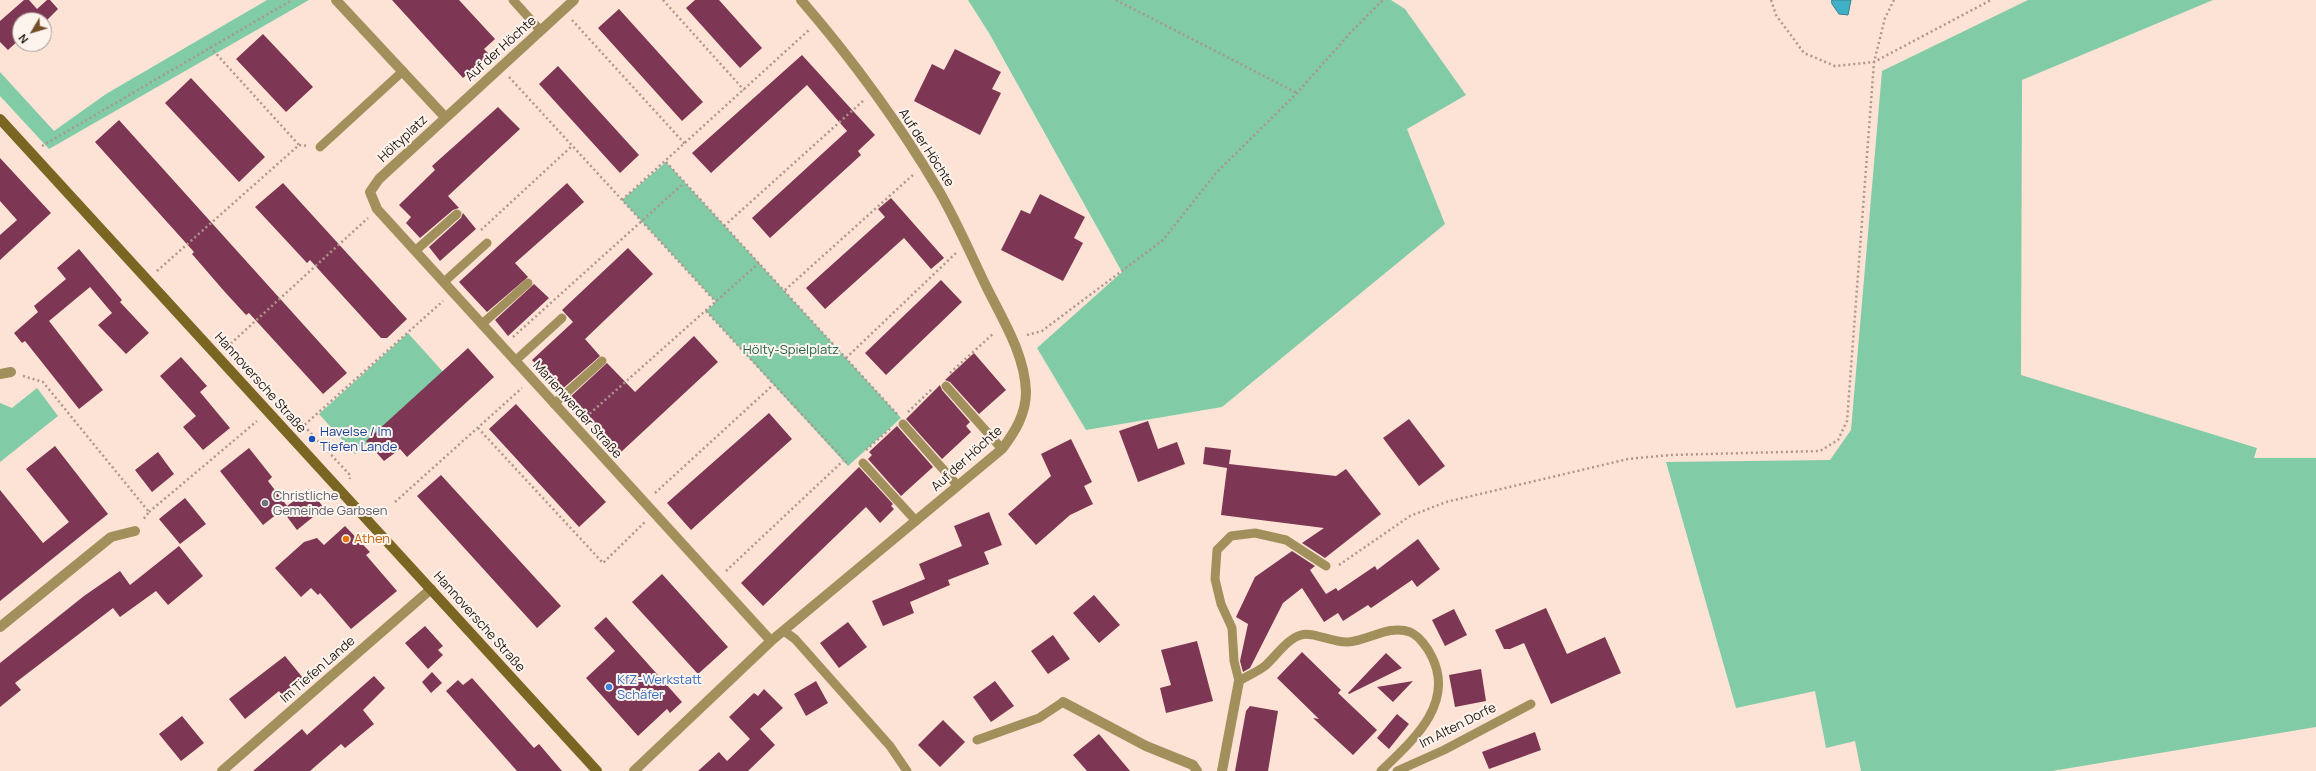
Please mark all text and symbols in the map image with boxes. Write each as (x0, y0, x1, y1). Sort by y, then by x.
north arrow (12, 12, 52, 52)
street label: Auf der Höchte (462, 13, 540, 85)
text: N (15, 31, 31, 47)
street label: Auf der Höchte (895, 106, 957, 190)
street label: Höltyplatz (375, 112, 431, 166)
street label: Hannoversche Straße (211, 330, 309, 436)
park label: Hölty-Spielplatz (743, 342, 839, 358)
street label: Marienwerder Straße (529, 358, 625, 462)
street label: Auf der Höchte (928, 423, 1006, 495)
place label: Havelse / Im Tiefen Lande (320, 424, 397, 455)
marker: Havelse / Im Tiefen Lande (307, 434, 317, 444)
place label: Christliche Gemeinde Garbsen (273, 488, 387, 519)
marker: Christliche Gemeinde Garbsen (260, 498, 270, 508)
place label: Athen (354, 531, 390, 547)
marker: Athen (341, 534, 351, 544)
street label: Hannoversche Straße (430, 569, 528, 675)
street label: Im Tiefen Lande (277, 633, 359, 707)
place label: KfZ-Werkstatt Schäfer (617, 672, 702, 703)
marker: KfZ-Werkstatt Schäfer (604, 682, 614, 692)
street label: Im Alten Dorfe (1417, 700, 1499, 752)

